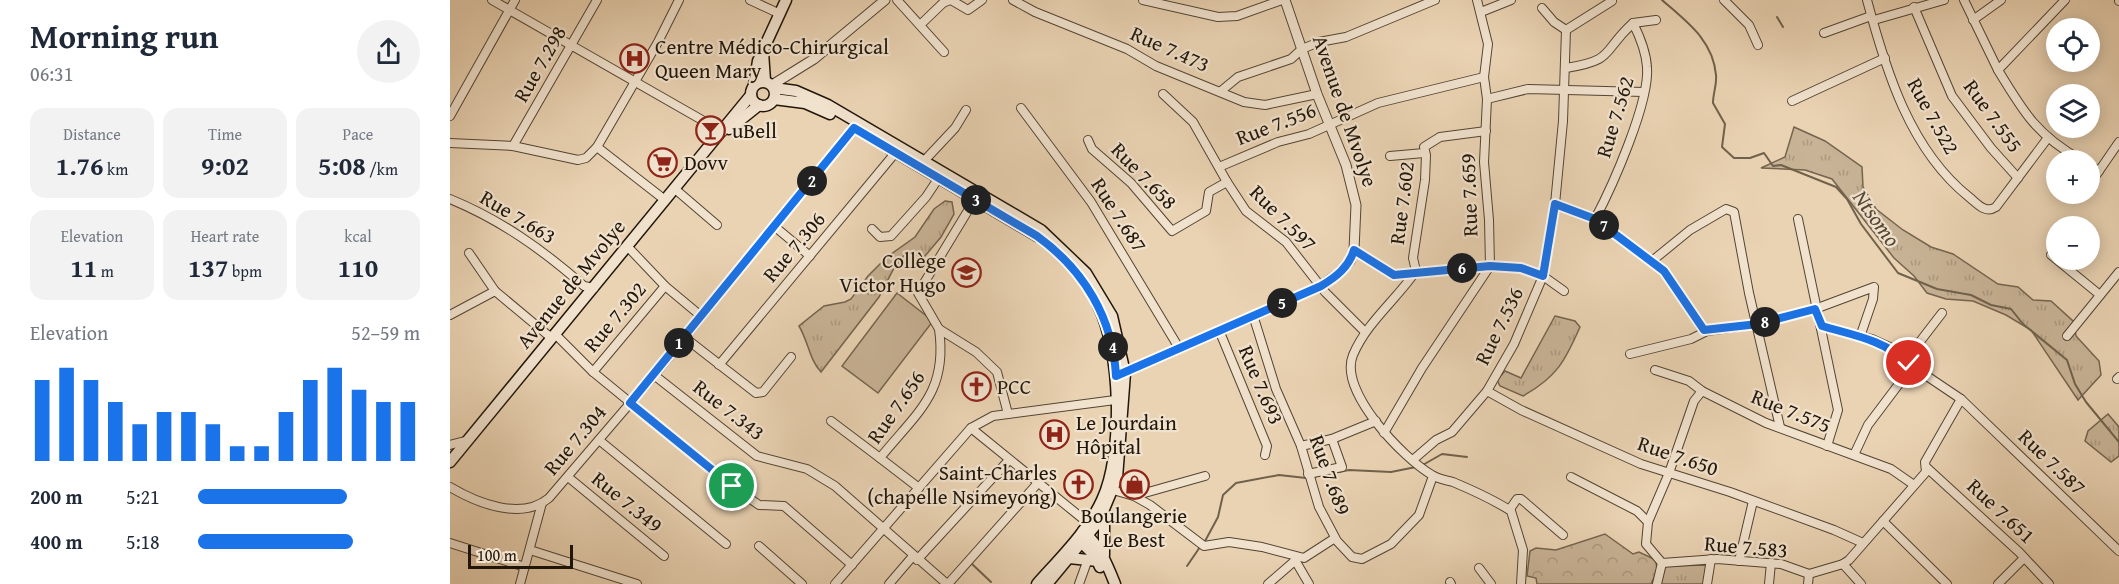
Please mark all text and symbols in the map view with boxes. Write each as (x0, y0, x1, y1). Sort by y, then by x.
text: Morning run (30, 12, 219, 60)
street label: Rue 7.473 (1126, 17, 1215, 80)
map controls (2046, 18, 2100, 270)
button: locate (2046, 18, 2100, 72)
button: share (357, 20, 420, 83)
street label: Rue 7.298 (505, 20, 574, 108)
place label: Centre Médico-Chirurgical Queen Mary (655, 31, 889, 86)
street label: Avenue de Mvolye (1305, 31, 1386, 191)
hospital icon: Centre Médico-Chirurgical Queen Mary (618, 43, 650, 75)
text: 06:31 (30, 59, 73, 88)
street label: Rue 7.562 (1587, 72, 1642, 161)
street label: Rue 7.522 (1900, 72, 1967, 160)
street label: Rue 7.555 (1956, 73, 2030, 159)
button: layers (2046, 84, 2100, 138)
street label: Rue 7.556 (1231, 94, 1320, 153)
bar icon: uBell (695, 115, 727, 147)
place label: uBell (732, 115, 777, 146)
text: Distance (63, 122, 121, 146)
text: Time (208, 122, 242, 146)
text: Pace (343, 122, 373, 146)
street label: Rue 7.658 (1104, 135, 1185, 216)
text: 1.76 (56, 146, 104, 185)
text: 9:02 (201, 146, 249, 185)
text: 5:08 (318, 146, 366, 185)
supermarket icon: Dovv (647, 147, 679, 179)
place label: Dovv (684, 147, 729, 178)
button: + (2046, 150, 2100, 204)
street label: Rue 7.659 (1452, 153, 1485, 237)
text: km (104, 157, 128, 181)
text: /km (366, 157, 398, 181)
street label: Rue 7.602 (1381, 160, 1422, 246)
pin: 2 (797, 166, 827, 196)
text: 2 (808, 169, 816, 193)
street label: Rue 7.687 (1084, 171, 1155, 258)
street label: Rue 7.597 (1243, 177, 1324, 258)
street label: Rue 7.663 (475, 182, 562, 251)
water label: Ntsomo (1845, 182, 1909, 253)
pin: 3 (961, 185, 991, 215)
text: 3 (972, 188, 980, 212)
street label: Rue 7.306 (755, 205, 832, 289)
pin: 7 (1589, 210, 1619, 240)
street label: Avenue de Mvolye (509, 212, 633, 355)
text: 7 (1600, 213, 1608, 237)
button: − (2046, 216, 2100, 270)
text: Elevation (61, 224, 123, 248)
text: Heart rate (191, 224, 259, 248)
text: kcal (344, 224, 372, 248)
place label: Collège Victor Hugo (839, 245, 946, 300)
text: 11 (70, 248, 97, 287)
text: 137 (188, 248, 228, 287)
text: 110 (338, 248, 378, 287)
pin: 6 (1447, 253, 1477, 283)
text: 6 (1458, 256, 1466, 280)
school or university icon: Collège Victor Hugo (951, 257, 983, 289)
text: m (97, 259, 114, 283)
text: bpm (228, 259, 262, 283)
street label: Rue 7.302 (576, 275, 653, 359)
street label: Rue 7.536 (1466, 281, 1531, 370)
pin: 5 (1267, 288, 1297, 318)
text: 5 (1278, 291, 1286, 315)
pin: 8 (1750, 307, 1780, 337)
text: 8 (1761, 310, 1769, 334)
text: Elevation (30, 318, 108, 347)
text: 52–59 m (351, 318, 420, 347)
pin: 1 (664, 328, 694, 358)
text: 1 (675, 331, 683, 355)
pin: 4 (1098, 332, 1128, 362)
text: 4 (1109, 335, 1117, 359)
pin (1883, 337, 1934, 388)
street label: Rue 7.693 (1231, 340, 1292, 429)
icon: check (1892, 346, 1925, 379)
street label: Rue 7.656 (859, 364, 932, 450)
church icon: PCC (960, 371, 992, 403)
place label: PCC (997, 371, 1031, 402)
street label: Rue 7.343 (687, 372, 772, 448)
street label: Rue 7.575 (1747, 381, 1836, 441)
street label: Rue 7.304 (536, 398, 613, 482)
place label: Le Jourdain Hôpital (1076, 407, 1177, 462)
hospital icon: Le Jourdain Hôpital (1039, 419, 1071, 451)
street label: Rue 7.587 (2012, 421, 2093, 502)
street label: Rue 7.650 (1634, 427, 1723, 484)
street label: Rue 7.689 (1302, 430, 1359, 519)
place label: Saint-Charles (chapelle Nsimeyong) (867, 457, 1057, 512)
pin (706, 460, 757, 511)
street label: Rue 7.349 (585, 463, 670, 540)
icon: arrive (715, 469, 748, 502)
church icon: Saint-Charles (chapelle Nsimeyong) (1062, 469, 1094, 501)
shop icon: Boulangerie Le Best (1118, 469, 1150, 501)
street label: Rue 7.651 (1960, 471, 2042, 550)
text: 200 m (30, 482, 83, 511)
text: 5:21 (126, 482, 160, 511)
place label: Boulangerie Le Best (1081, 500, 1187, 555)
text: 400 m (30, 527, 83, 556)
text: 5:18 (126, 527, 160, 556)
street label: Rue 7.583 (1703, 527, 1789, 566)
scale bar (468, 542, 573, 570)
text: 100 m (477, 543, 517, 567)

